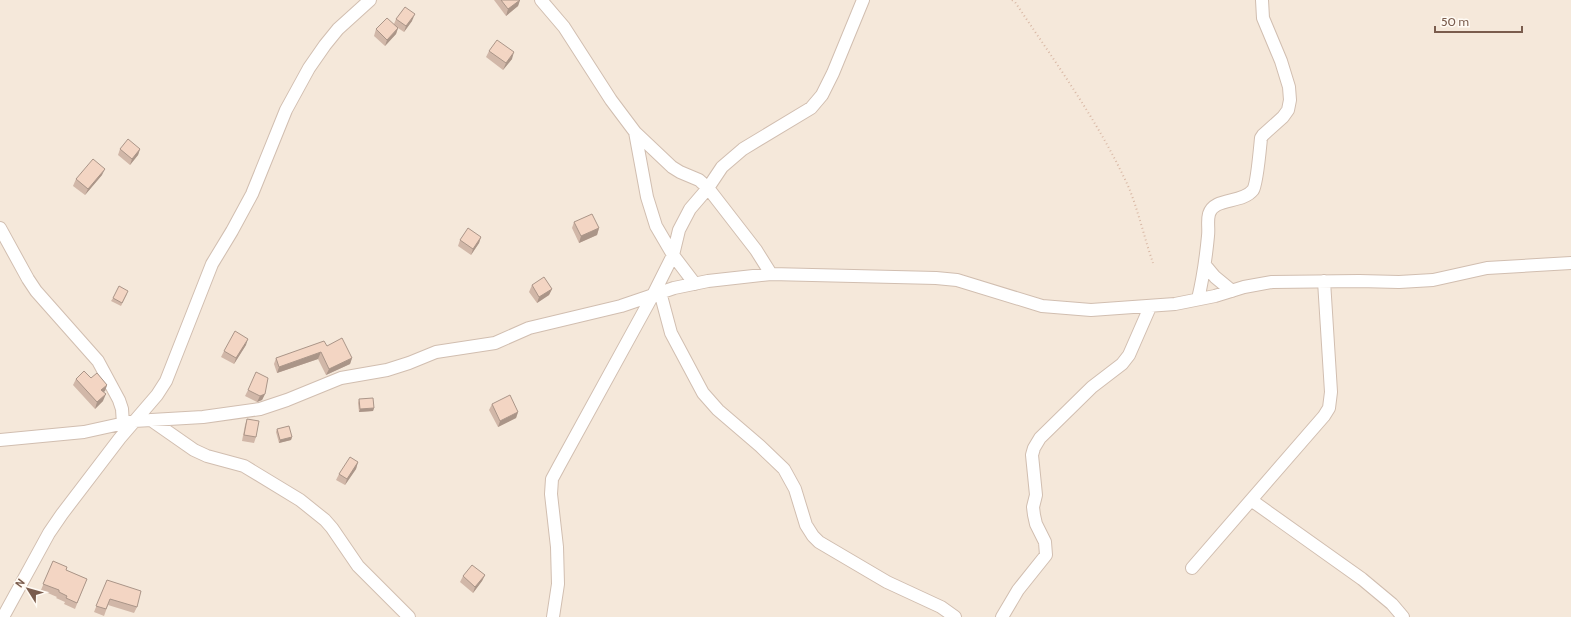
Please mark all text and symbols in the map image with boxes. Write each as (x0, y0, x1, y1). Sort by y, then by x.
scale bar (1435, 8, 1522, 34)
text: 50 m (1441, 14, 1469, 29)
north arrow (8, 569, 48, 609)
text: N (12, 576, 28, 590)

